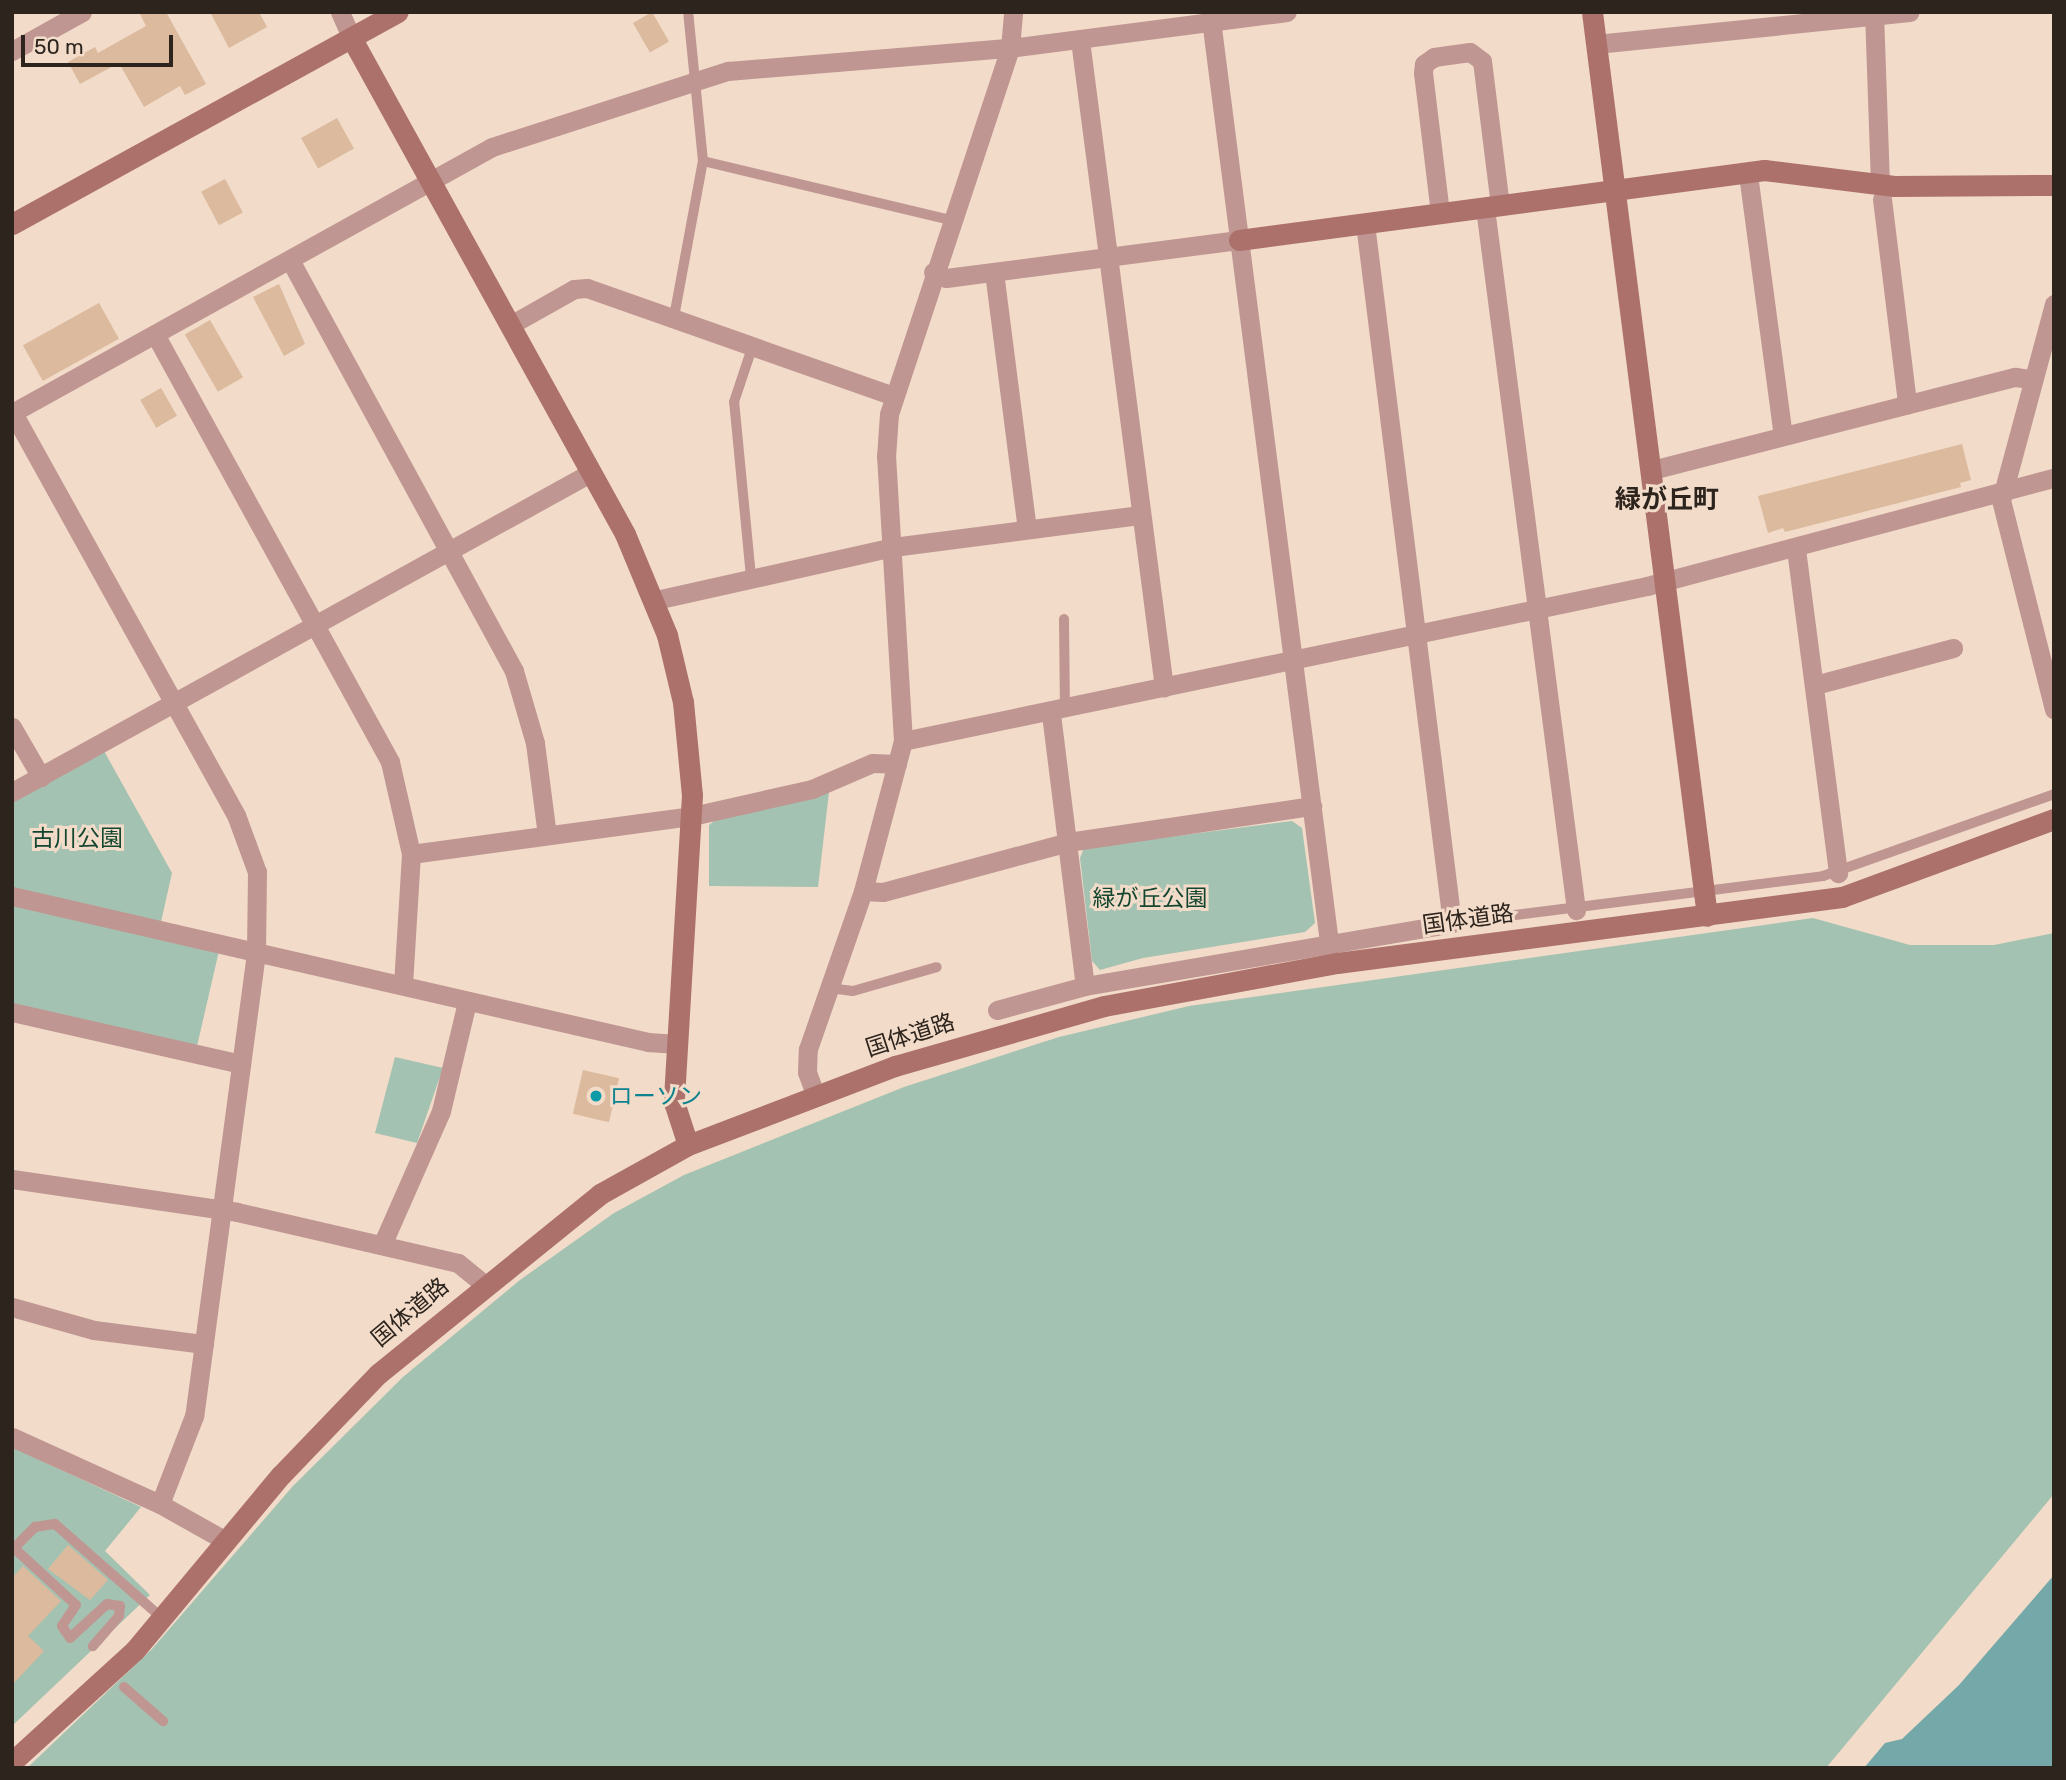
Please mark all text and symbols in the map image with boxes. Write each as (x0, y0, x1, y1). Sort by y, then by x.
scale bar (24, 21, 177, 65)
text: 50 m (34, 34, 84, 59)
district label: 緑が丘町 (1615, 484, 1719, 516)
park label: 古川公園 (31, 824, 123, 852)
park label: 緑が丘公園 (1093, 884, 1207, 912)
street label: 国体道路 (1421, 899, 1515, 939)
street label: 国体道路 (862, 1008, 958, 1062)
place label: ローソン (610, 1082, 702, 1110)
marker: ローソン (588, 1088, 604, 1104)
street label: 国体道路 (366, 1272, 454, 1352)

